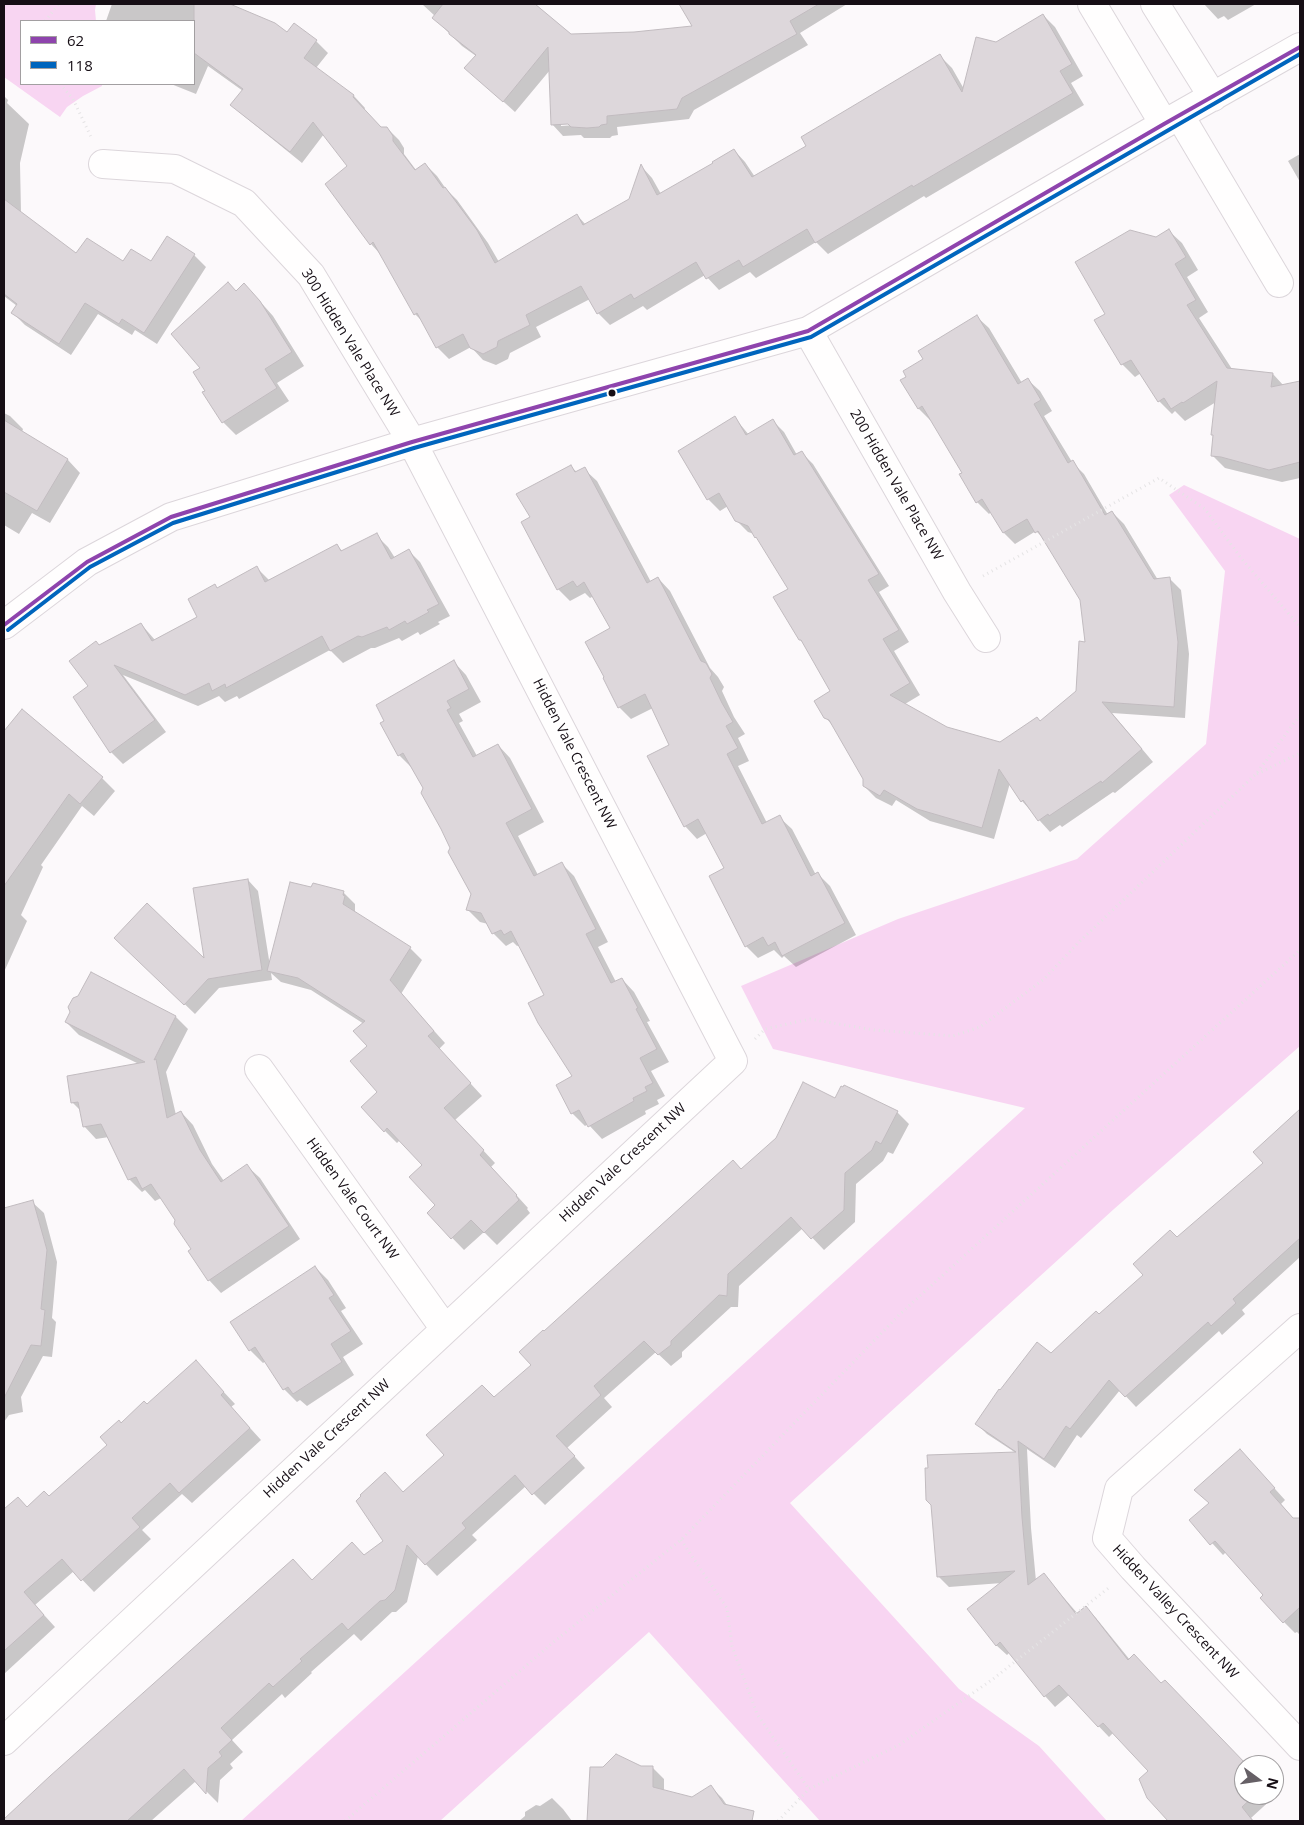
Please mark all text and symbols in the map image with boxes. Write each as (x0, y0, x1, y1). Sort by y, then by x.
legend (20, 20, 195, 85)
text: 62 (67, 30, 84, 50)
text: 118 (67, 55, 93, 75)
street label: 300 Hidden Vale Place NW (297, 266, 403, 420)
unlabelled marker (607, 388, 617, 398)
street label: 200 Hidden Vale Place NW (846, 407, 946, 563)
street label: Hidden Vale Crescent NW (529, 676, 619, 832)
street label: Hidden Vale Crescent NW (556, 1100, 690, 1226)
street label: Hidden Vale Court NW (302, 1135, 402, 1263)
street label: Hidden Vale Crescent NW (260, 1376, 394, 1502)
street label: Hidden Valley Crescent NW (1108, 1542, 1242, 1682)
north arrow (1234, 1755, 1284, 1805)
text: N (1262, 1776, 1284, 1791)

